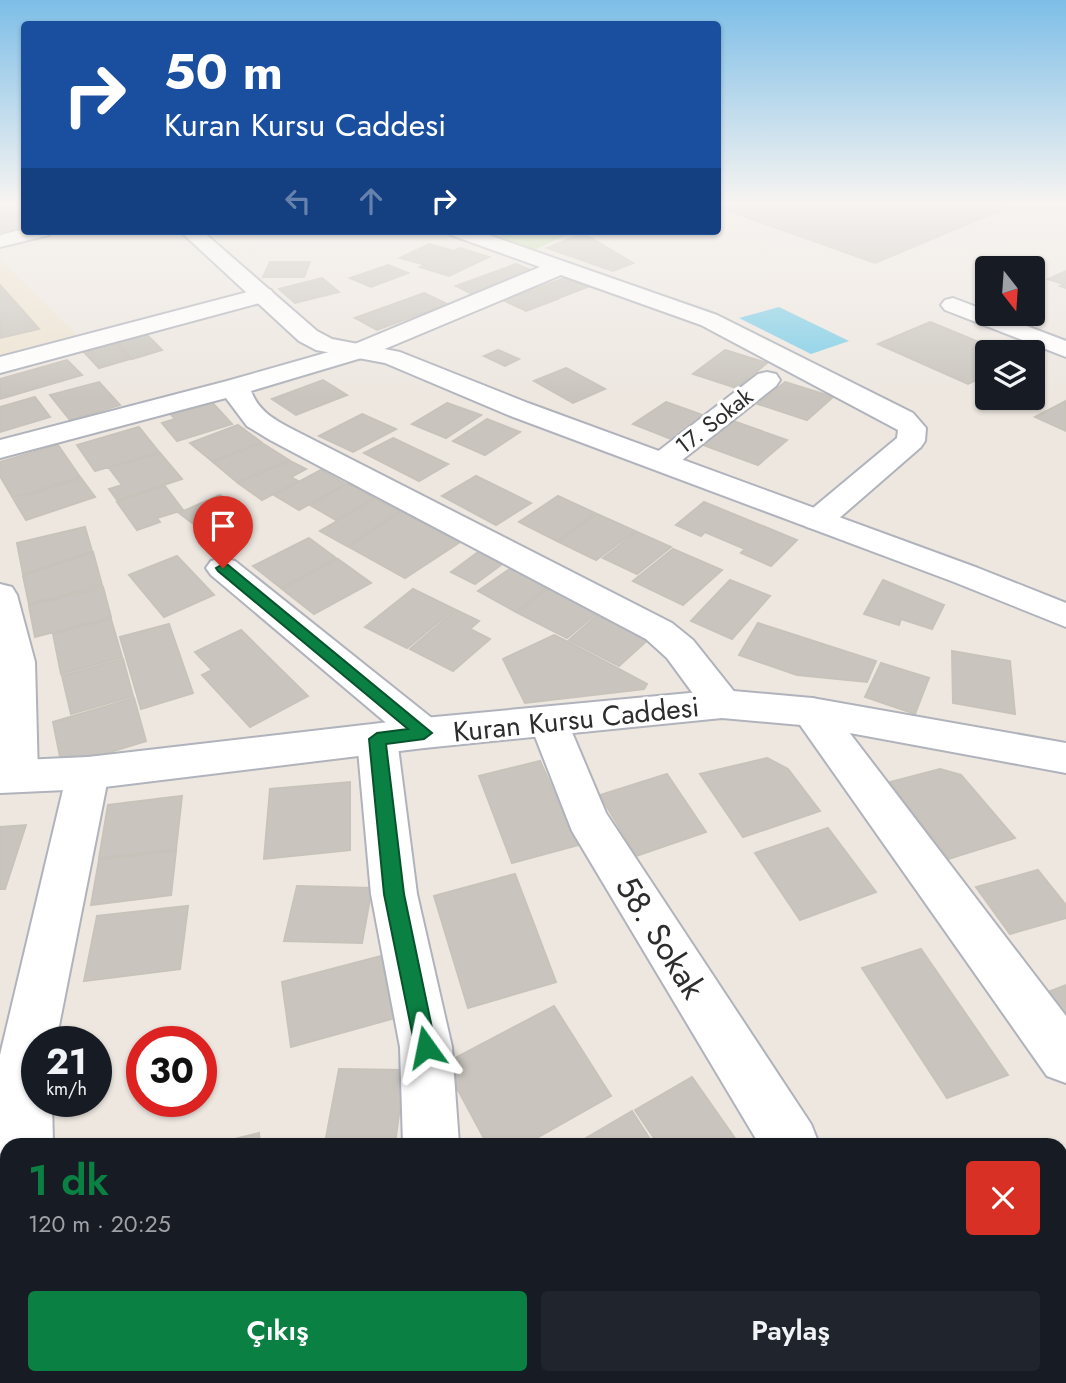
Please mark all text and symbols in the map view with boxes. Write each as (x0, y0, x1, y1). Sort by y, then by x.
text: 50 m (164, 37, 283, 107)
icon: right (49, 49, 140, 140)
text: Kuran Kursu Caddesi (164, 102, 446, 148)
icon: left (279, 182, 317, 220)
icon: ahead (352, 182, 390, 220)
icon: right (425, 182, 463, 220)
north arrow (975, 256, 1045, 326)
map controls (975, 256, 1045, 410)
button: layers (975, 340, 1045, 410)
street label: 17. Sokak (668, 379, 761, 462)
pin (193, 496, 253, 568)
icon: arrive (204, 507, 242, 545)
street label: Kuran Kursu Caddesi (451, 686, 701, 753)
street label: 58. Sokak (604, 867, 717, 1008)
position arrow (389, 1010, 463, 1084)
speed limit sign: 30 (126, 1026, 217, 1117)
text: 21 (46, 1037, 87, 1087)
text: km/h (46, 1076, 87, 1102)
text: 1 dk (28, 1150, 109, 1211)
button: close (966, 1161, 1040, 1235)
text: 120 m · 20:25 (28, 1207, 171, 1241)
button: Çıkış (28, 1291, 527, 1371)
button: Paylaş (541, 1291, 1040, 1371)

